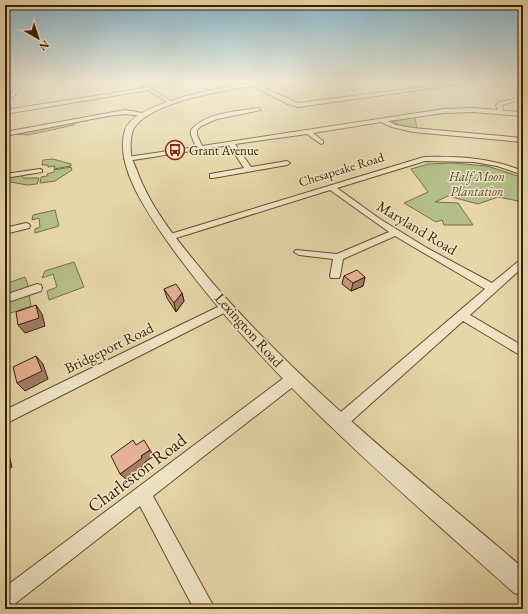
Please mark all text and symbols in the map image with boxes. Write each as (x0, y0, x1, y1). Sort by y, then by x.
north arrow (18, 18, 58, 58)
text: N (36, 38, 52, 54)
bus stop icon: Grant Avenue (164, 139, 186, 161)
place label: Grant Avenue (189, 142, 259, 159)
street label: Chesapeake Road (296, 148, 386, 191)
park label: Half Moon Plantation (448, 168, 505, 200)
street label: Maryland Road (374, 196, 461, 259)
street label: Lexington Road (211, 289, 288, 371)
street label: Bridgeport Road (61, 318, 157, 377)
street label: Charleston Road (83, 427, 191, 517)

